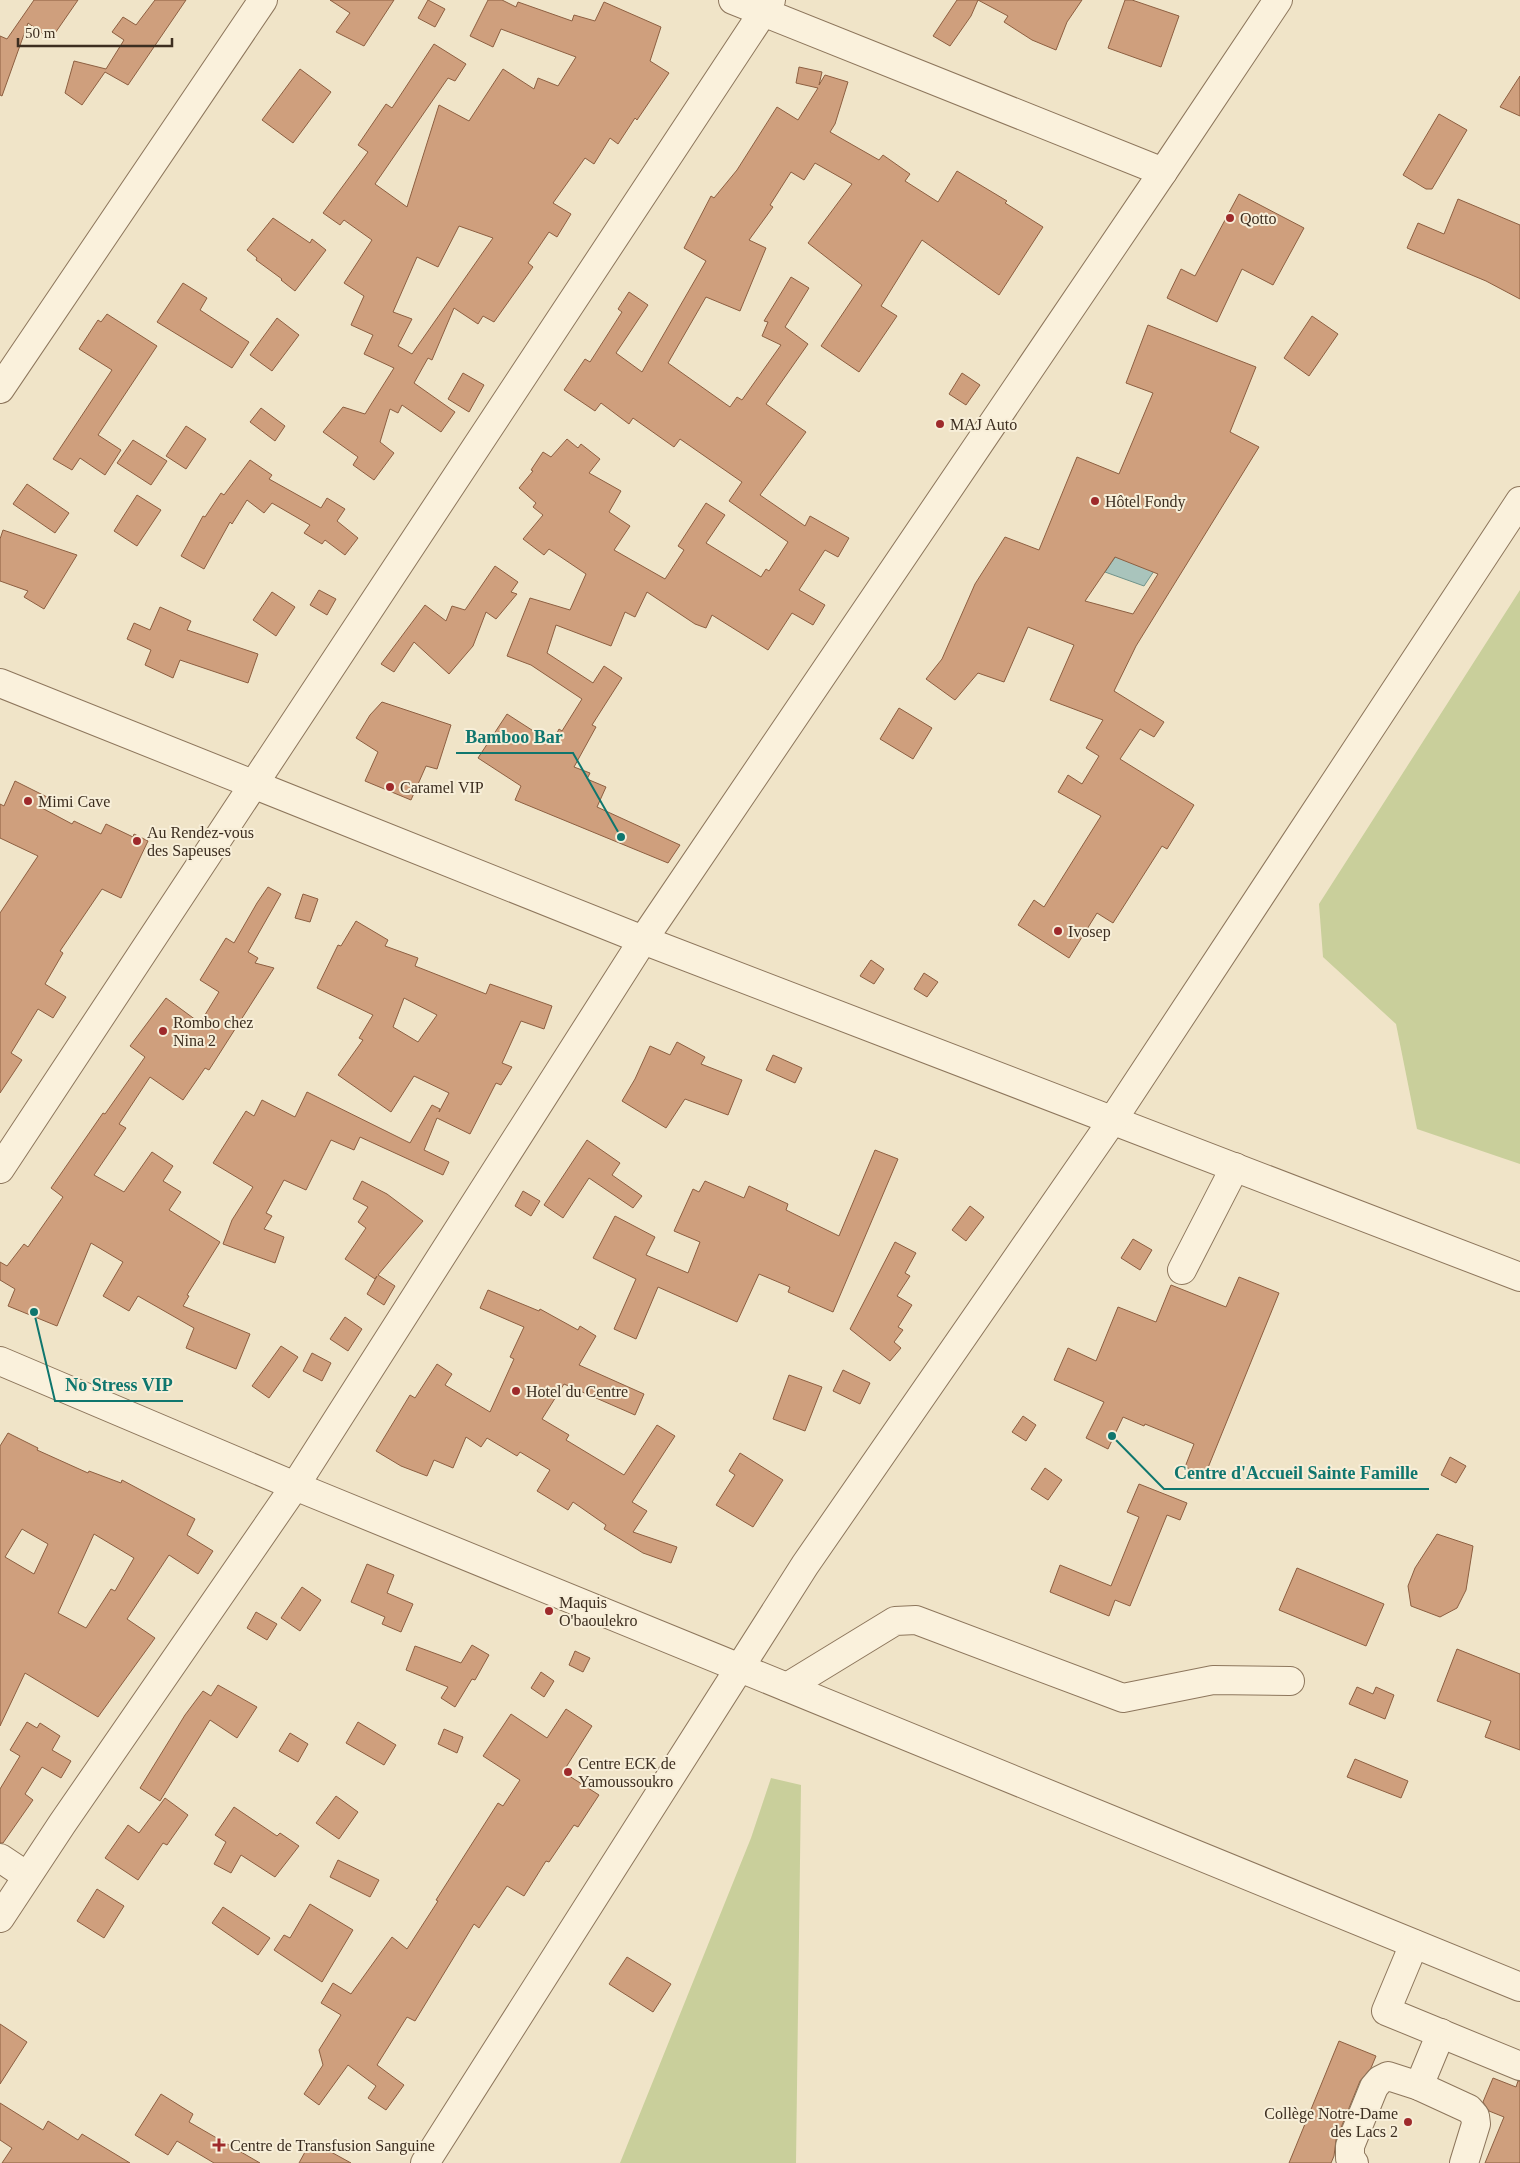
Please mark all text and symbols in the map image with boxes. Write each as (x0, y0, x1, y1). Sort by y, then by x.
scale bar (18, 15, 171, 47)
text: 50 m (25, 25, 56, 41)
place label: Qotto (1240, 210, 1276, 227)
marker: Qotto (1224, 212, 1236, 224)
place label: MAJ Auto (950, 416, 1017, 433)
marker: MAJ Auto (934, 418, 946, 430)
place label: Hôtel Fondy (1105, 493, 1185, 511)
marker: Hôtel Fondy (1089, 495, 1101, 507)
callout: Bamboo Bar (456, 720, 573, 753)
text: Bamboo Bar (465, 727, 563, 747)
place label: Caramel VIP (400, 779, 484, 796)
marker: Caramel VIP (384, 781, 396, 793)
place label: Mimi Cave (38, 793, 110, 810)
marker: Mimi Cave (22, 795, 34, 807)
place label: Au Rendez-vous des Sapeuses (147, 824, 254, 860)
marker: Au Rendez-vous des Sapeuses (131, 835, 143, 847)
place label: Ivosep (1068, 923, 1111, 941)
marker: Ivosep (1052, 925, 1064, 937)
place label: Rombo chez Nina 2 (173, 1014, 253, 1049)
marker: Rombo chez Nina 2 (157, 1025, 169, 1037)
callout: No Stress VIP (55, 1368, 183, 1401)
text: No Stress VIP (65, 1375, 173, 1395)
place label: Hotel du Centre (526, 1383, 628, 1400)
marker: Hotel du Centre (510, 1385, 522, 1397)
callout: Centre d'Accueil Sainte Famille (1164, 1456, 1429, 1489)
text: Centre d'Accueil Sainte Famille (1174, 1463, 1418, 1483)
place label: Maquis O'baoulekro (559, 1594, 637, 1629)
marker: Maquis O'baoulekro (543, 1605, 555, 1617)
place label: Centre ECK de Yamoussoukro (578, 1755, 676, 1790)
marker: Centre ECK de Yamoussoukro (562, 1766, 574, 1778)
place label: Collège Notre-Dame des Lacs 2 (1264, 2105, 1398, 2140)
marker: Collège Notre-Dame des Lacs 2 (1402, 2116, 1414, 2128)
place label: Centre de Transfusion Sanguine (230, 2137, 435, 2155)
marker: Centre de Transfusion Sanguine (212, 2138, 226, 2152)

